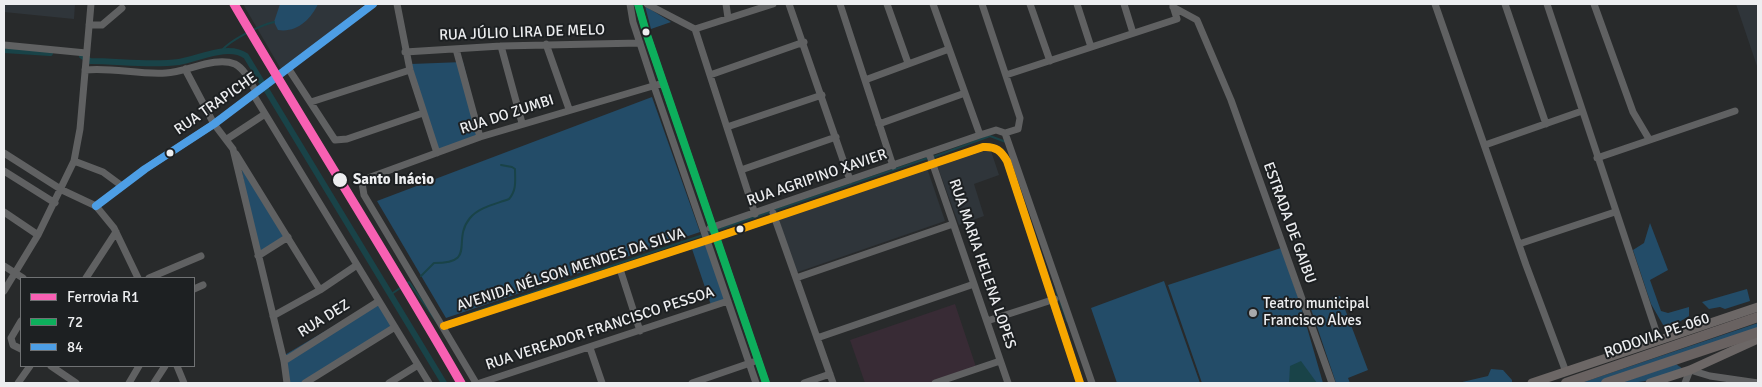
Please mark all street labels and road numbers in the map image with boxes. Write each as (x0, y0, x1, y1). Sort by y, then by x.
street label: RUA JÚLIO LIRA DE MELO (439, 21, 605, 45)
street label: RUA TRAPICHE (171, 69, 261, 139)
street label: RUA DO ZUMBI (458, 91, 556, 139)
street label: RUA AGRIPINO XAVIER (745, 146, 889, 210)
street label: ESTRADA DE GAIBU (1259, 160, 1319, 286)
street label: RUA MARIA HELENA LOPES (944, 177, 1020, 351)
street label: AVENIDA NÉLSON MENDES DA SILVA (455, 225, 687, 315)
street label: RUA VEREADOR FRANCISCO PESSOA (483, 283, 717, 375)
street label: RUA DEZ (295, 296, 353, 342)
street label: RODOVIA PE-060 (1602, 310, 1712, 362)

